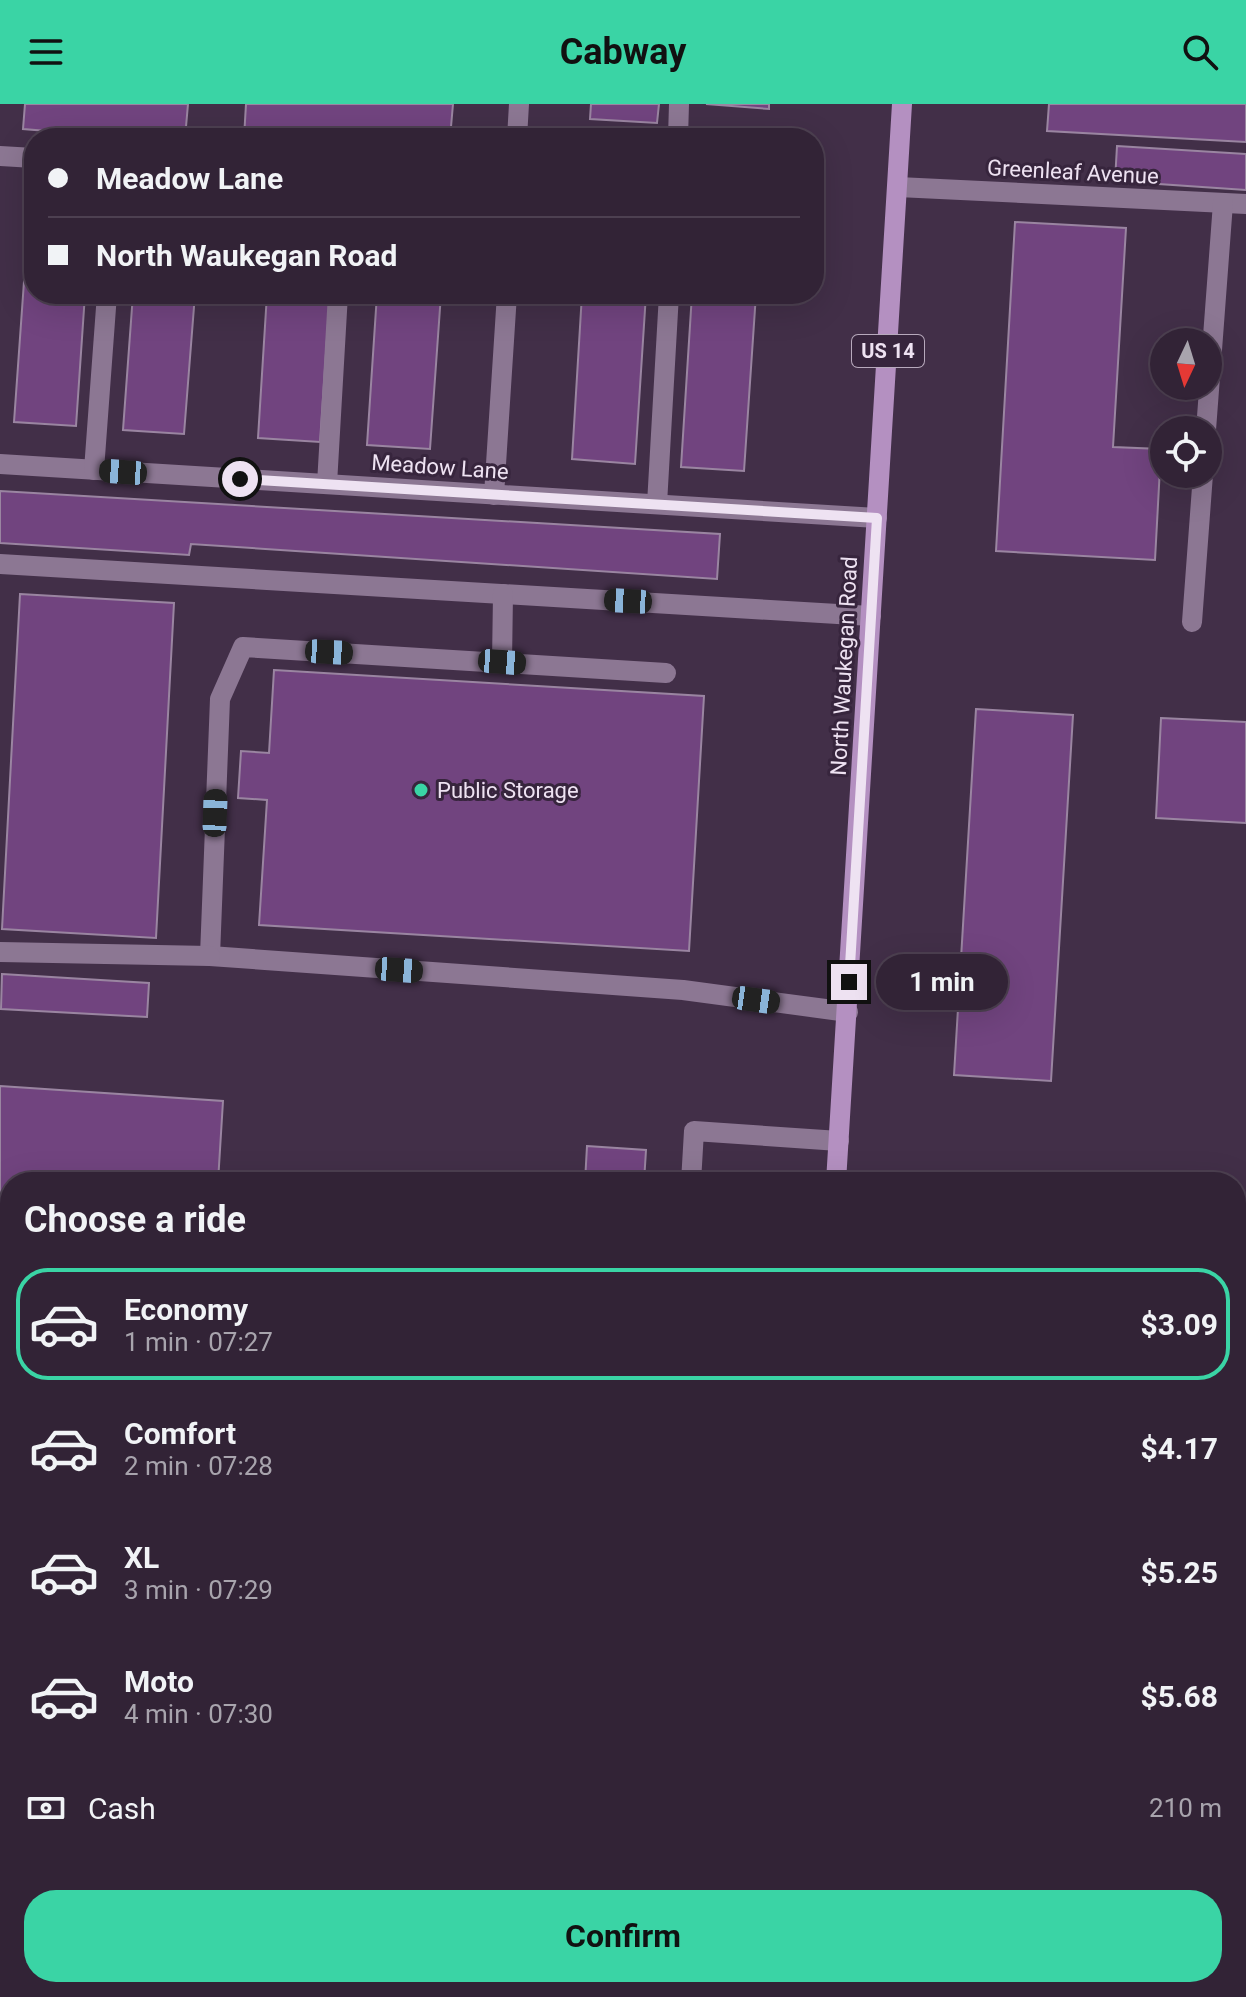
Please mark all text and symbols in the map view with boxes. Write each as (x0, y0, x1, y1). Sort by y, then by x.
icon: menu (24, 30, 68, 74)
icon: search (1178, 30, 1222, 74)
text: Cabway (560, 31, 686, 73)
street label: Greenleaf Avenue (987, 155, 1159, 189)
text: Meadow Lane (96, 161, 283, 196)
text: North Waukegan Road (96, 238, 397, 273)
north arrow (1150, 328, 1222, 400)
map controls (1150, 328, 1222, 488)
road number: US 14 (852, 335, 924, 367)
button: locate (1150, 416, 1222, 488)
street label: Meadow Lane (371, 450, 509, 484)
car (98, 458, 148, 486)
route start (222, 461, 258, 497)
street label: North Waukegan Road (826, 556, 862, 776)
car (603, 588, 653, 614)
car (304, 639, 354, 665)
car (477, 648, 527, 676)
place label: Public Storage (437, 778, 579, 803)
marker: Public Storage (412, 781, 430, 799)
car (202, 789, 228, 837)
callout: 1 min (877, 954, 1009, 1010)
car (374, 956, 424, 984)
route end (831, 964, 867, 1000)
text: 1 min (909, 967, 975, 997)
car (731, 985, 781, 1015)
text: Choose a ride (24, 1199, 246, 1241)
icon: car (28, 1288, 100, 1360)
text: Economy (124, 1292, 248, 1327)
text: $3.09 (1140, 1307, 1218, 1342)
text: 1 min · 07:27 (124, 1327, 273, 1357)
icon: car (28, 1412, 100, 1484)
text: Comfort (124, 1416, 236, 1451)
text: $4.17 (1140, 1431, 1218, 1466)
text: 2 min · 07:28 (124, 1451, 273, 1481)
icon: car (28, 1536, 100, 1608)
text: XL (124, 1540, 159, 1575)
text: $5.25 (1140, 1555, 1218, 1590)
text: 3 min · 07:29 (124, 1575, 273, 1605)
icon: car (28, 1660, 100, 1732)
text: Moto (124, 1664, 194, 1699)
text: $5.68 (1140, 1679, 1218, 1714)
text: 4 min · 07:30 (124, 1699, 273, 1729)
icon: cash (24, 1786, 68, 1830)
text: Cash (88, 1791, 156, 1826)
text: 210 m (1149, 1793, 1222, 1823)
button: Confirm (24, 1890, 1222, 1982)

